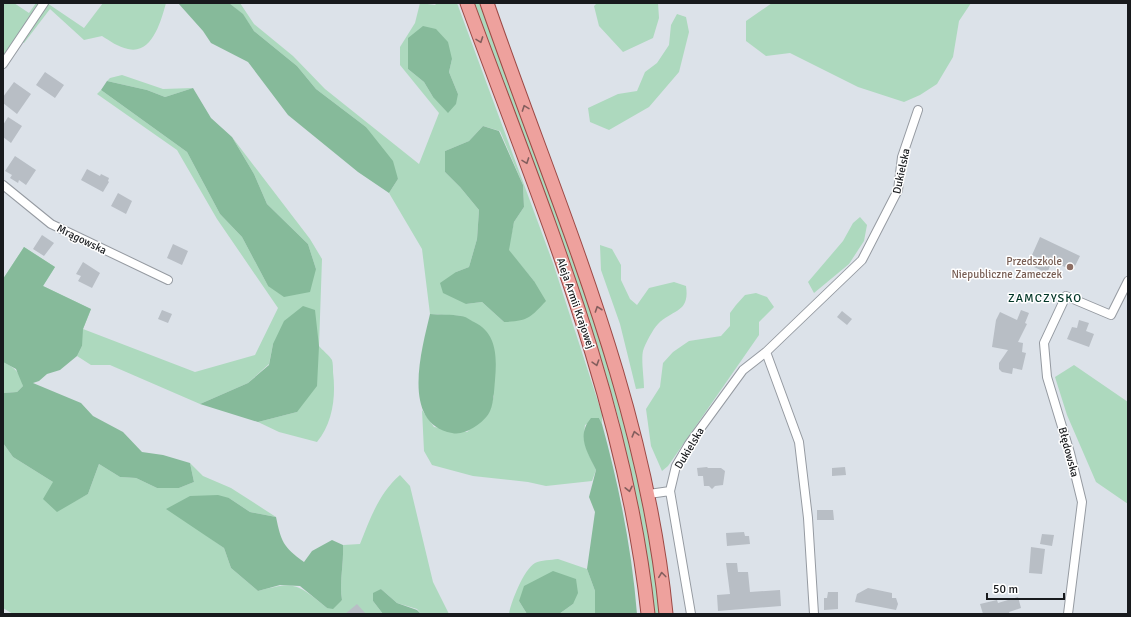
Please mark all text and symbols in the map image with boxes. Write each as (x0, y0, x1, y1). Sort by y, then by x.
one-way arrow (476, 36, 484, 43)
one-way arrow (522, 104, 530, 111)
street label: Dukielska (890, 147, 913, 195)
one-way arrow (521, 158, 529, 165)
street label: Mrągowska (55, 222, 109, 257)
place label: Przedszkole Niepubliczne Zameczek (951, 255, 1062, 281)
street label: Aleja Armii Krajowej (554, 256, 597, 350)
marker: Przedszkole Niepubliczne Zameczek (1065, 262, 1075, 272)
district label: ZAMCZYSKO (1008, 291, 1082, 306)
one-way arrow (594, 306, 603, 313)
one-way arrow (591, 360, 600, 367)
street label: Dukielska (672, 425, 707, 471)
street label: Błędowska (1056, 426, 1082, 479)
one-way arrow (631, 431, 640, 438)
one-way arrow (624, 486, 632, 492)
one-way arrow (658, 572, 667, 578)
scale bar (987, 575, 1064, 601)
text: 50 m (993, 582, 1018, 597)

